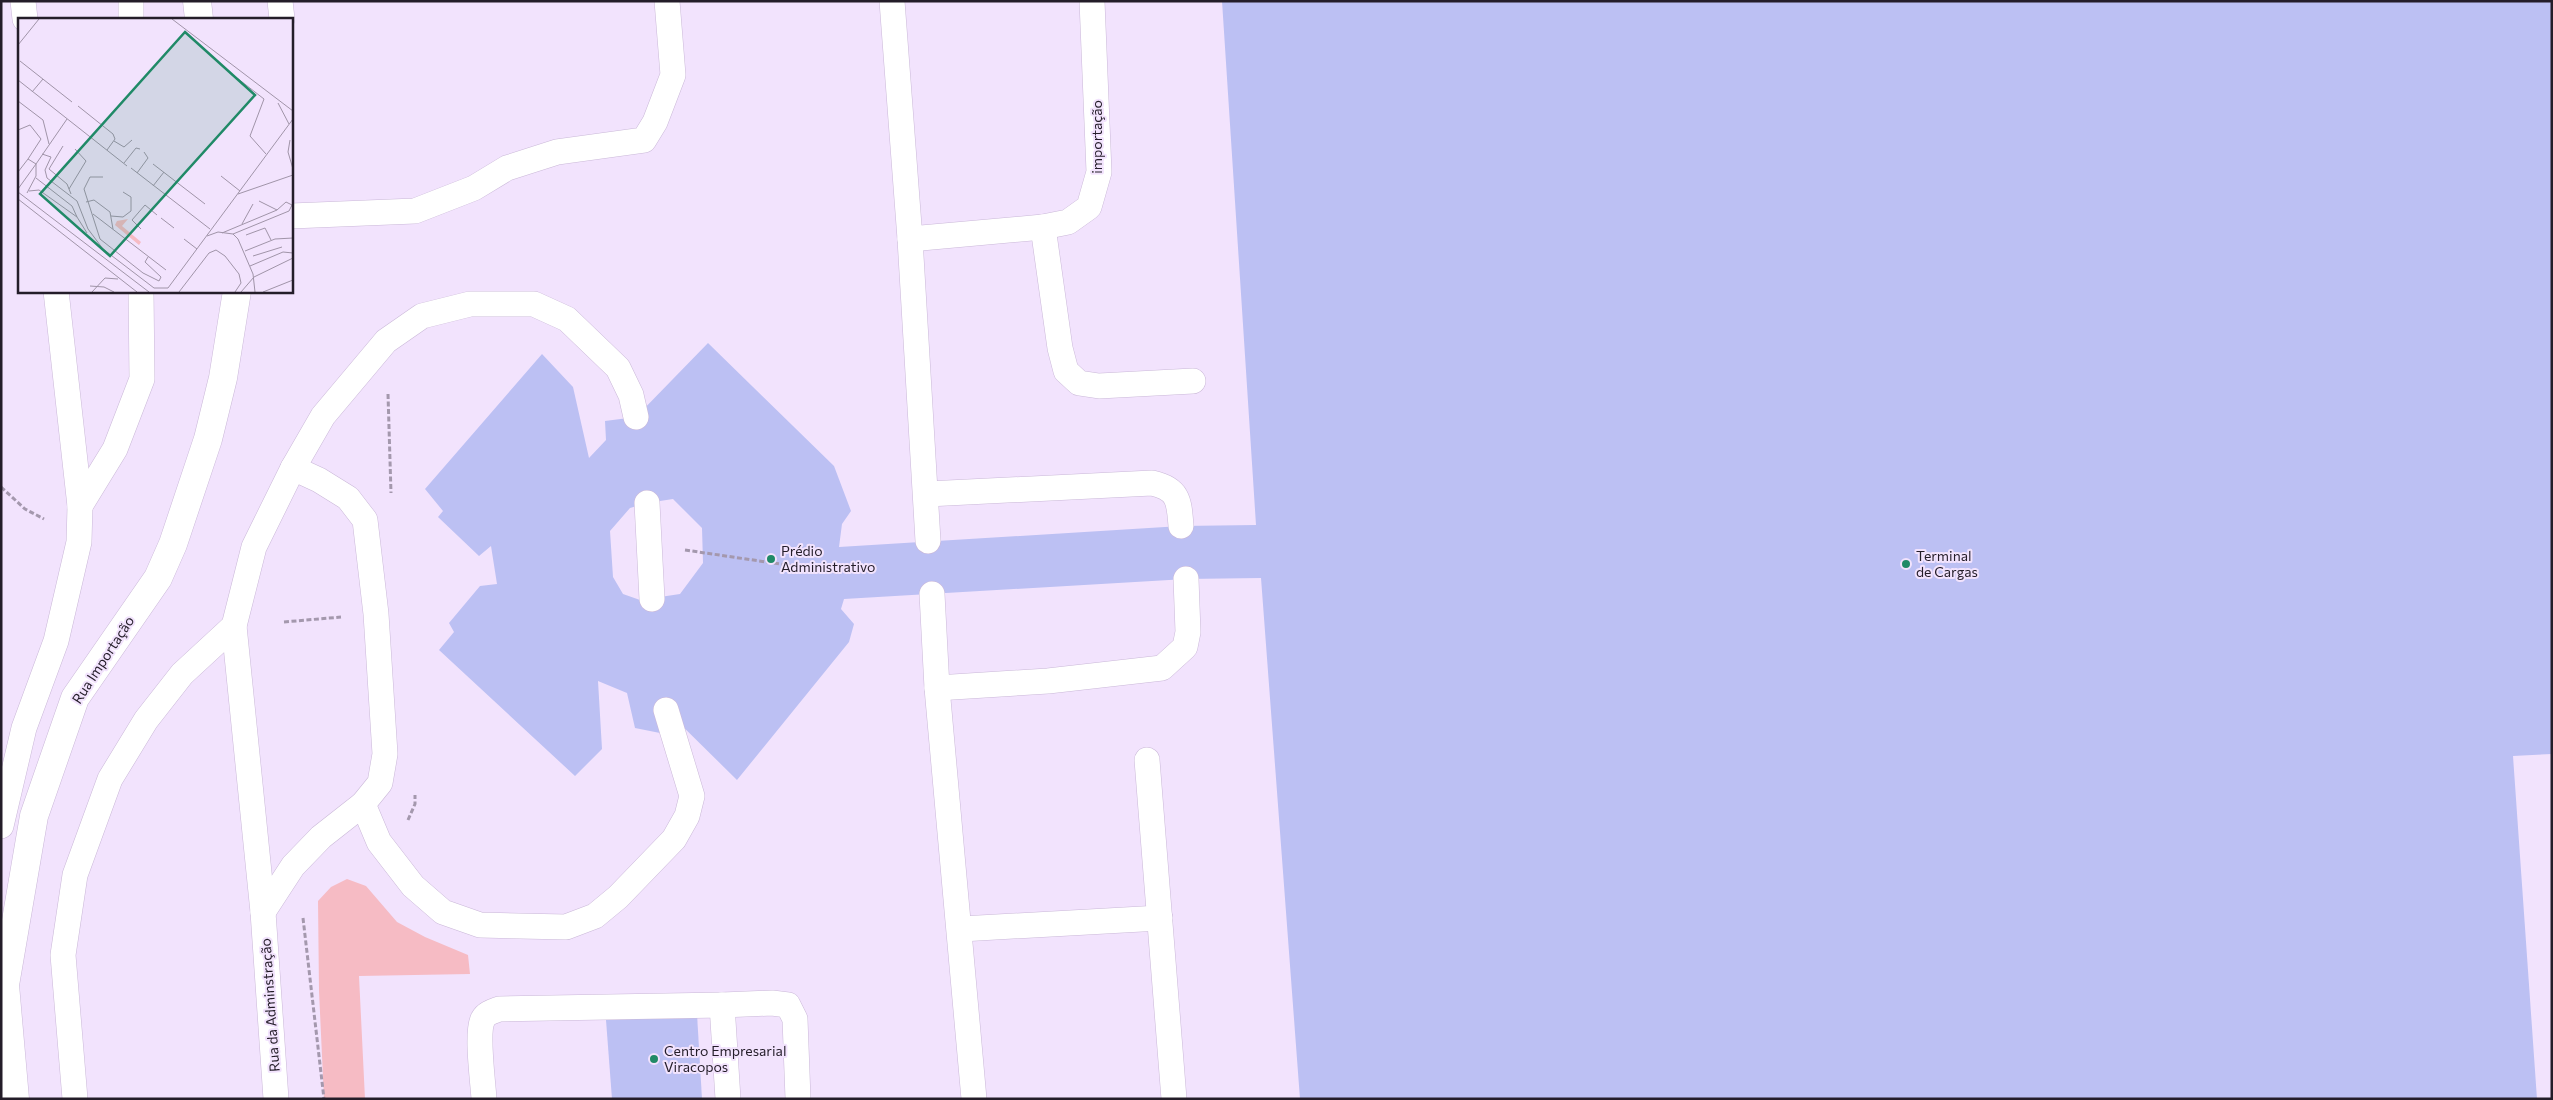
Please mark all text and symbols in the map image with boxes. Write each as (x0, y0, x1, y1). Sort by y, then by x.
inset map (18, 18, 292, 292)
street label: importação (1088, 100, 1105, 174)
place label: Prédio Administrativo (781, 542, 875, 575)
place label: Terminal de Cargas (1916, 547, 1978, 580)
marker: Prédio Administrativo (765, 553, 777, 565)
marker: Terminal de Cargas (1900, 558, 1912, 570)
street label: Rua Importação (68, 613, 137, 707)
street label: Rua da Adminstração (256, 938, 283, 1072)
place label: Centro Empresarial Viracopos (664, 1042, 786, 1075)
marker: Centro Empresarial Viracopos (648, 1053, 660, 1065)

